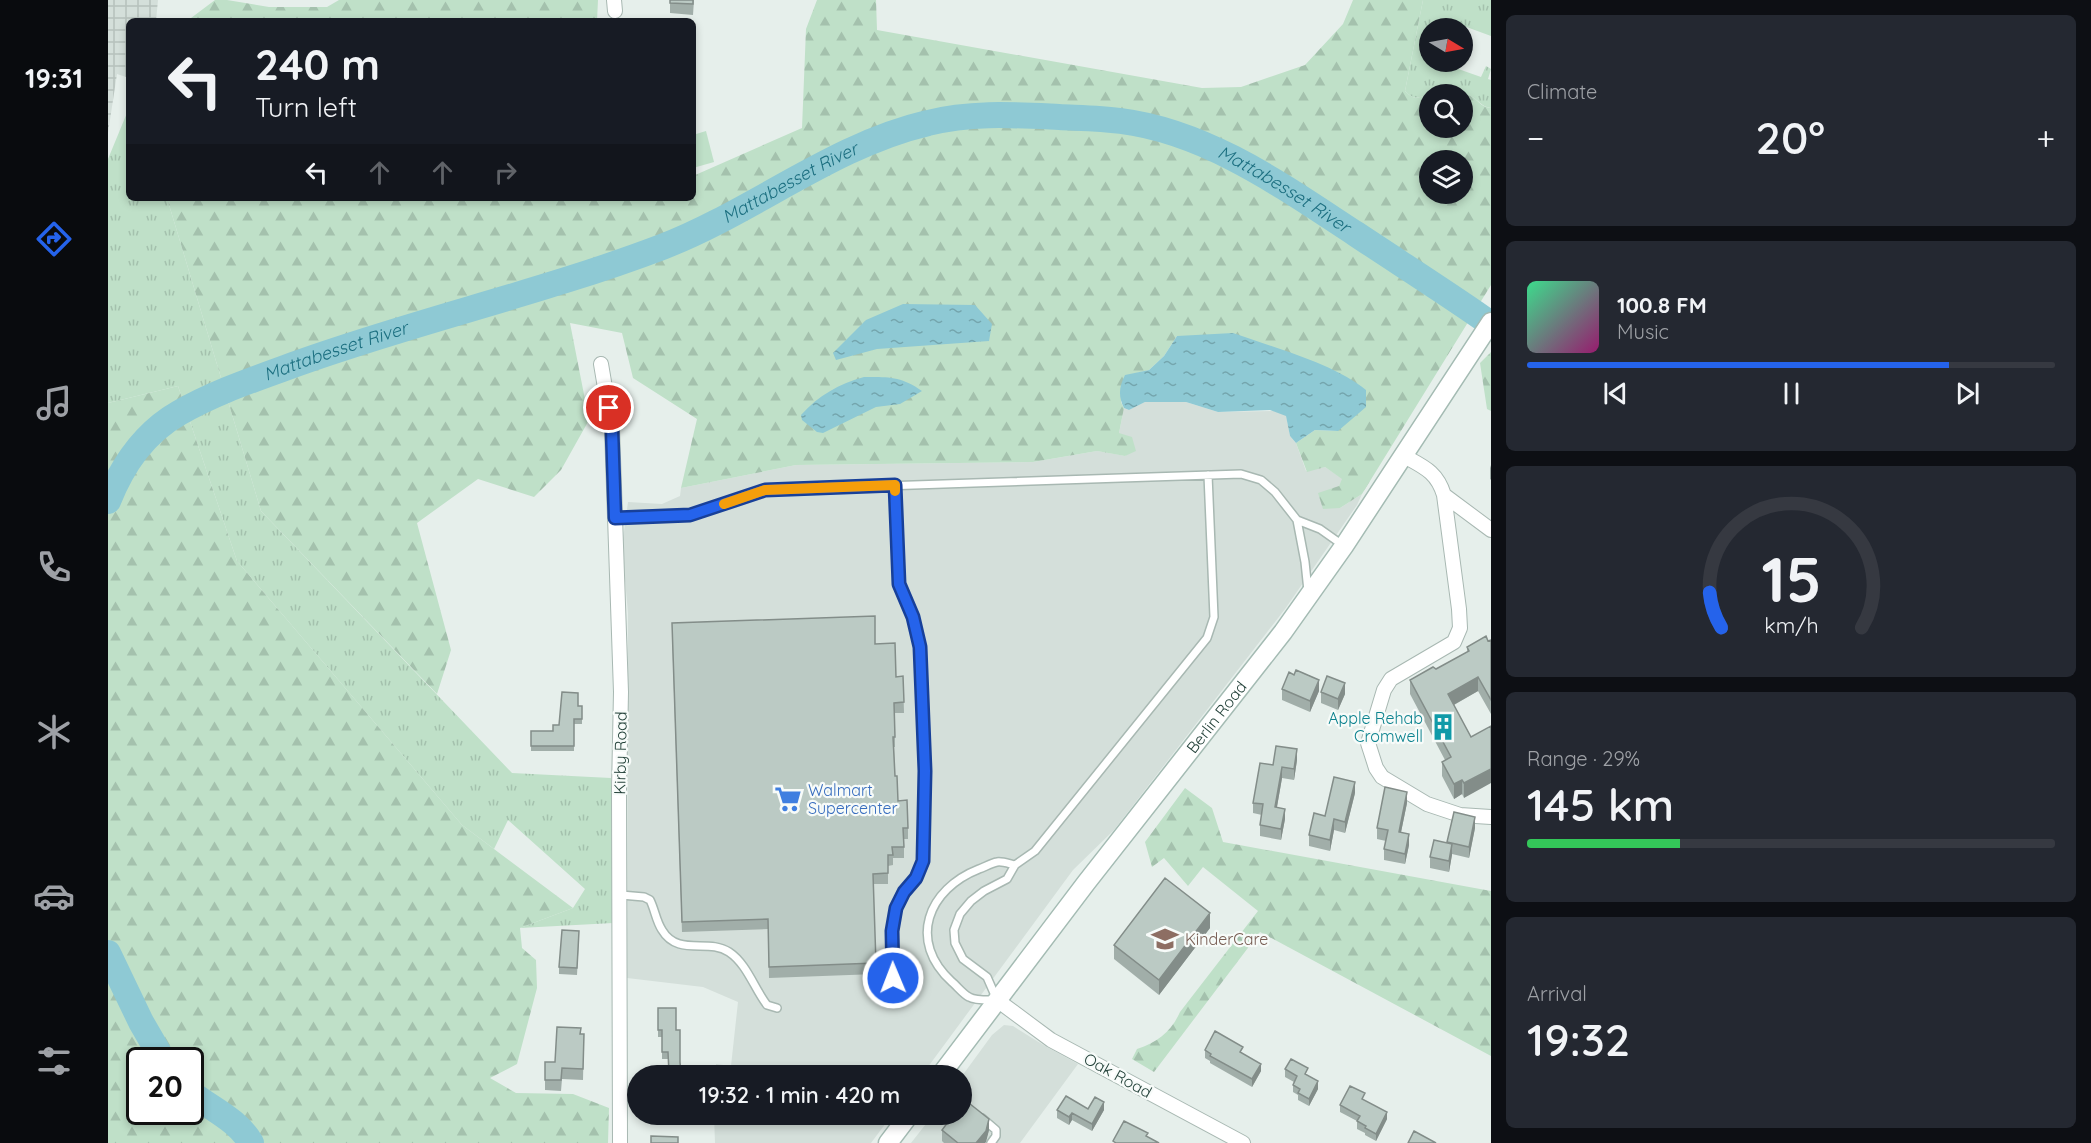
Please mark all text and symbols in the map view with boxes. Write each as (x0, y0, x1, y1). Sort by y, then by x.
north arrow (1419, 18, 1473, 72)
map controls (1419, 18, 1473, 204)
text: 240 m (255, 38, 380, 91)
icon: left (156, 42, 234, 120)
text: 19:31 (25, 61, 83, 95)
text: Climate (1527, 79, 1597, 104)
button: search (1419, 84, 1473, 138)
text: Turn left (255, 90, 357, 124)
text: 20° (1756, 109, 1825, 165)
text: − (1527, 117, 1544, 158)
text: + (2036, 117, 2055, 158)
water label: Mattabesset River (718, 136, 863, 228)
water label: Mattabesset River (1214, 140, 1356, 239)
button: layers (1419, 150, 1473, 204)
icon: left (300, 156, 333, 189)
icon: ahead (363, 156, 396, 189)
icon: ahead (426, 156, 459, 189)
icon: right (489, 156, 522, 189)
icon: directions (33, 218, 75, 260)
text: 100.8 FM (1617, 291, 1707, 319)
water label: Mattabesset River (260, 316, 412, 386)
text: Music (1617, 319, 1669, 344)
icon: previous (1599, 377, 1632, 410)
icon: pause (1775, 377, 1808, 410)
icon: next (1951, 377, 1984, 410)
icon: music (33, 382, 75, 424)
pin (583, 382, 634, 433)
icon: arrive (592, 391, 625, 424)
text: 15 (1761, 541, 1821, 619)
icon: phone (33, 546, 75, 588)
text: km/h (1764, 613, 1818, 639)
street label: Berlin Road (1182, 677, 1251, 757)
place label: Apple Rehab Cromwell (1328, 708, 1423, 746)
icon: climate (33, 711, 75, 753)
street label: Kirby Road (609, 711, 631, 795)
building icon: Apple Rehab Cromwell (1428, 712, 1458, 742)
text: Range · 29% (1527, 746, 1640, 771)
text: 145 km (1527, 776, 1674, 832)
place label: Walmart Supercenter (808, 780, 898, 818)
supermarket icon: Walmart Supercenter (773, 784, 803, 814)
icon: car (33, 875, 75, 917)
school or university icon: KinderCare (1150, 924, 1180, 954)
place label: KinderCare (1185, 929, 1268, 949)
position arrow (861, 946, 925, 1010)
text: Arrival (1527, 981, 1587, 1006)
text: 19:32 (1527, 1011, 1630, 1067)
icon: filters (33, 1040, 75, 1082)
speed limit sign: 20 (126, 1047, 204, 1125)
street label: Oak Road (1081, 1048, 1155, 1102)
text: 19:32 · 1 min · 420 m (699, 1081, 900, 1109)

